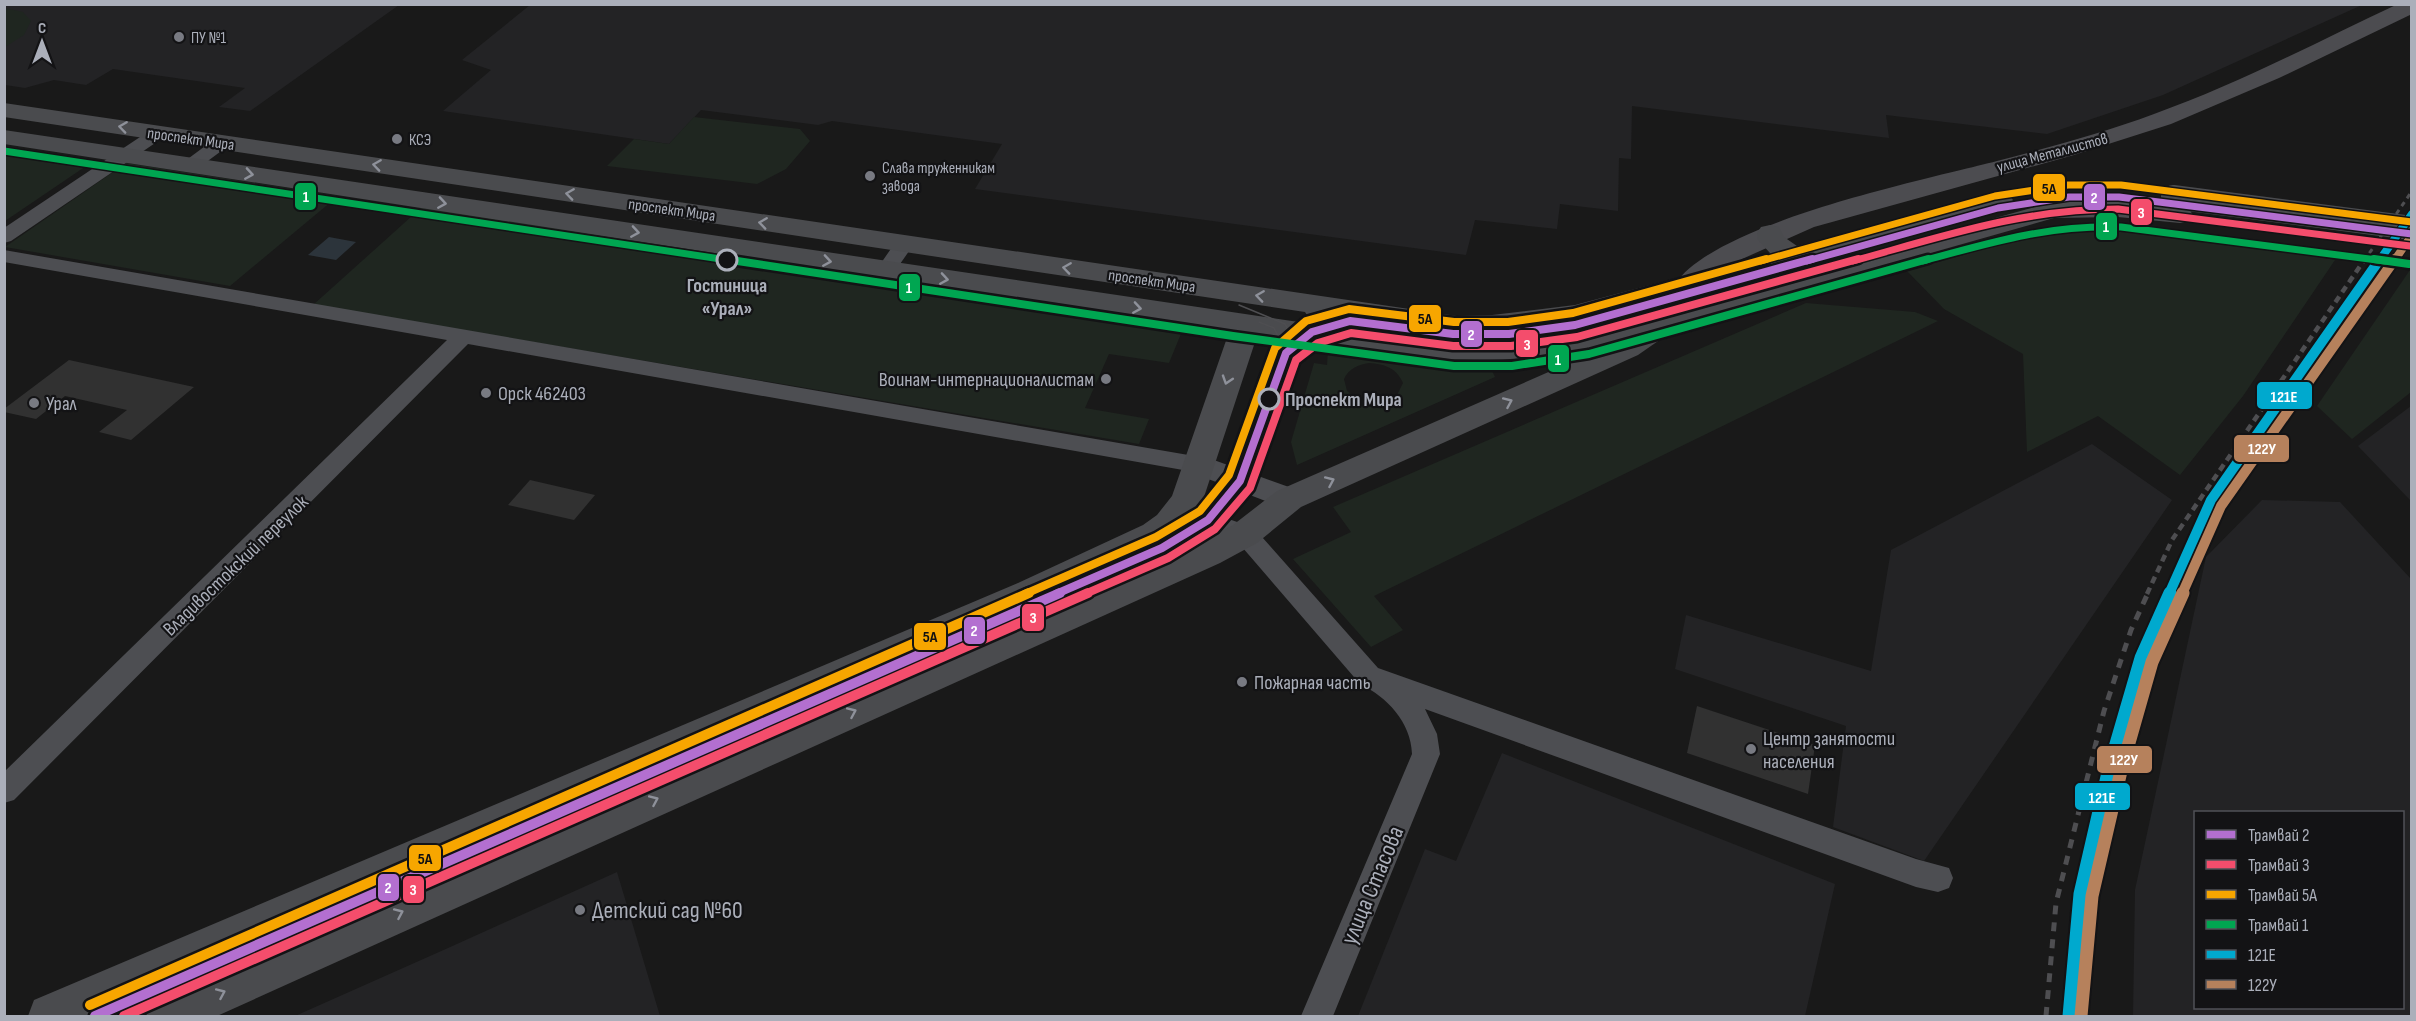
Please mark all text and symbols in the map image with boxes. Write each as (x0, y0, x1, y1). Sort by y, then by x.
north arrow (12, 12, 72, 72)
text: С (38, 19, 46, 38)
place label: ПУ №1 (191, 29, 226, 48)
marker: ПУ №1 (172, 30, 186, 44)
one-way arrow (118, 122, 127, 134)
street label: проспект Мира (146, 124, 235, 155)
street label: улица Металлистов (1995, 130, 2110, 177)
place label: КСЭ (409, 131, 431, 150)
marker: КСЭ (390, 132, 404, 146)
place label: Слава труженникам завода (882, 159, 995, 196)
one-way arrow (372, 160, 382, 172)
one-way arrow (244, 167, 254, 179)
marker: Слава труженникам завода (863, 169, 877, 183)
line badge: 5А (2032, 173, 2066, 202)
text: 5А (2042, 180, 2057, 199)
line badge: 1 (294, 182, 317, 211)
line badge: 2 (2083, 183, 2106, 211)
text: 1 (303, 188, 310, 207)
one-way arrow (565, 188, 575, 201)
text: 2 (2090, 189, 2098, 208)
street label: проспект Мира (627, 195, 716, 226)
one-way arrow (437, 196, 446, 208)
line badge: 3 (2130, 198, 2153, 226)
text: 3 (2137, 204, 2145, 223)
line badge: 1 (2095, 212, 2118, 241)
one-way arrow (758, 217, 767, 229)
text: 1 (2103, 218, 2110, 237)
one-way arrow (629, 225, 639, 238)
marker: Гостиница «Урал» (716, 249, 738, 271)
one-way arrow (823, 255, 832, 267)
one-way arrow (1063, 262, 1072, 274)
street label: проспект Мира (1107, 266, 1196, 297)
one-way arrow (939, 272, 949, 285)
line badge: 1 (898, 273, 921, 302)
place label: Гостиница «Урал» (687, 274, 767, 321)
text: 1 (906, 279, 913, 298)
one-way arrow (1256, 291, 1265, 303)
one-way arrow (1132, 302, 1142, 314)
line badge: 5А (1408, 304, 1442, 333)
text: 5А (1418, 310, 1433, 329)
line badge: 2 (1460, 320, 1483, 348)
text: 2 (1467, 326, 1475, 345)
line badge: 3 (1515, 329, 1539, 358)
text: 3 (1523, 336, 1531, 355)
line badge: 1 (1547, 344, 1570, 373)
text: 1 (1555, 351, 1562, 370)
place label: Воинам-интернационалистам (879, 368, 1094, 392)
marker: Воинам-интернационалистам (1099, 372, 1113, 386)
one-way arrow (1222, 374, 1235, 385)
line badge: 121Е (2256, 381, 2313, 410)
place label: Орск 462403 (498, 382, 586, 406)
marker: Орск 462403 (479, 386, 493, 400)
marker: Проспект Мира (1258, 388, 1280, 410)
place label: Проспект Мира (1285, 388, 1402, 412)
text: 121Е (2271, 388, 2297, 407)
place label: Урал (46, 392, 77, 416)
marker: Урал (27, 396, 41, 410)
one-way arrow (1501, 397, 1512, 409)
line badge: 122У (2233, 434, 2290, 463)
text: 122У (2248, 440, 2276, 459)
one-way arrow (1323, 476, 1334, 488)
street label: Владивостокский переулок (158, 490, 314, 641)
line badge: 3 (1021, 603, 1045, 632)
text: 3 (1029, 609, 1037, 628)
line badge: 2 (963, 616, 986, 645)
line badge: 5А (913, 622, 947, 651)
text: 2 (970, 622, 978, 641)
text: 5А (923, 628, 938, 647)
place label: Пожарная часть (1254, 671, 1371, 695)
marker: Пожарная часть (1235, 675, 1249, 689)
one-way arrow (845, 708, 856, 720)
place label: Центр занятости населения (1763, 727, 1895, 774)
marker: Центр занятости населения (1744, 742, 1758, 756)
line badge: 122У (2096, 745, 2153, 774)
text: 122У (2110, 751, 2138, 770)
line badge: 121Е (2074, 782, 2131, 811)
text: 121Е (2089, 789, 2115, 808)
one-way arrow (648, 795, 659, 807)
legend (2194, 811, 2404, 1009)
street label: улица Стасова (1335, 822, 1410, 949)
text: Трамвай 2 (2248, 825, 2309, 846)
line badge: 5А (408, 844, 442, 872)
text: 5А (418, 850, 433, 869)
text: Трамвай 3 (2248, 855, 2309, 876)
line badge: 2 (377, 873, 400, 902)
line badge: 3 (402, 875, 425, 904)
text: 2 (384, 879, 392, 898)
text: 3 (409, 881, 417, 900)
text: Трамвай 5А (2248, 885, 2317, 906)
place label: Детский сад №60 (592, 896, 743, 925)
marker: Детский сад №60 (573, 903, 587, 917)
one-way arrow (393, 909, 404, 921)
text: Трамвай 1 (2248, 915, 2309, 936)
text: 121Е (2248, 945, 2276, 966)
text: 122У (2248, 975, 2277, 996)
one-way arrow (215, 988, 226, 1000)

